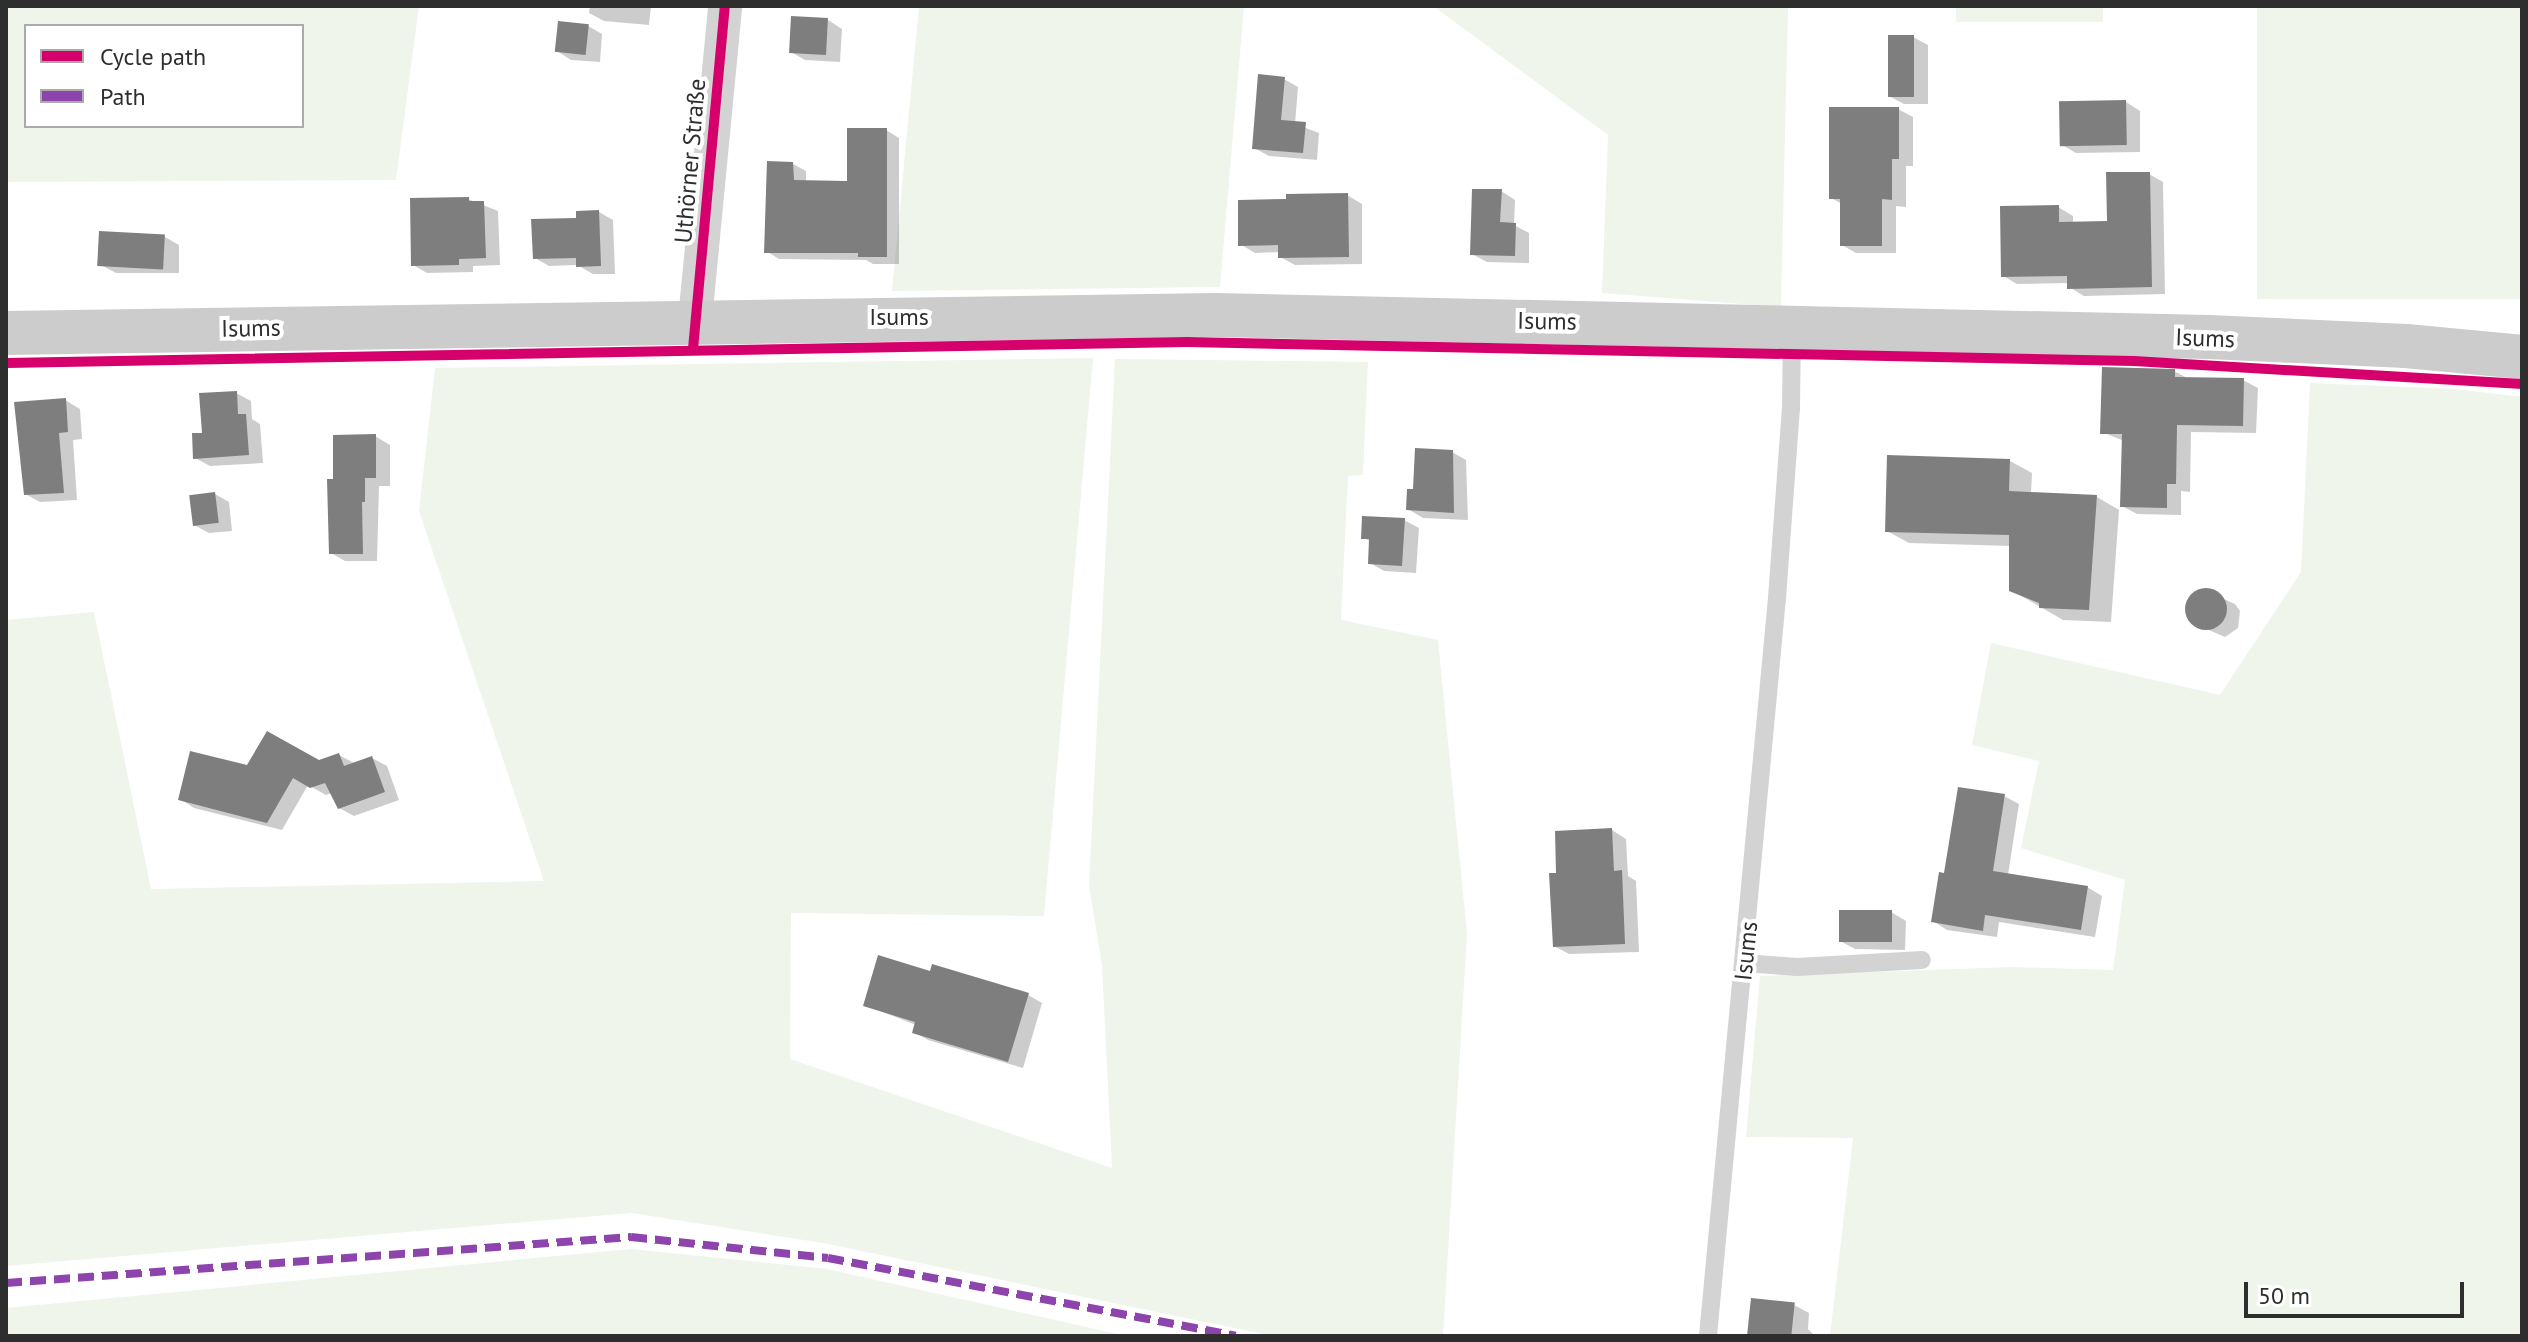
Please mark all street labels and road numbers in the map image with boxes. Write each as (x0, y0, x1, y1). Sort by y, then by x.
street label: Uthörner Straße (668, 77, 712, 245)
street label: Isums (869, 303, 929, 331)
street label: Isums (1517, 306, 1577, 336)
street label: Isums (221, 313, 281, 343)
street label: Isums (2175, 323, 2235, 353)
street label: Isums (1729, 920, 1763, 982)

